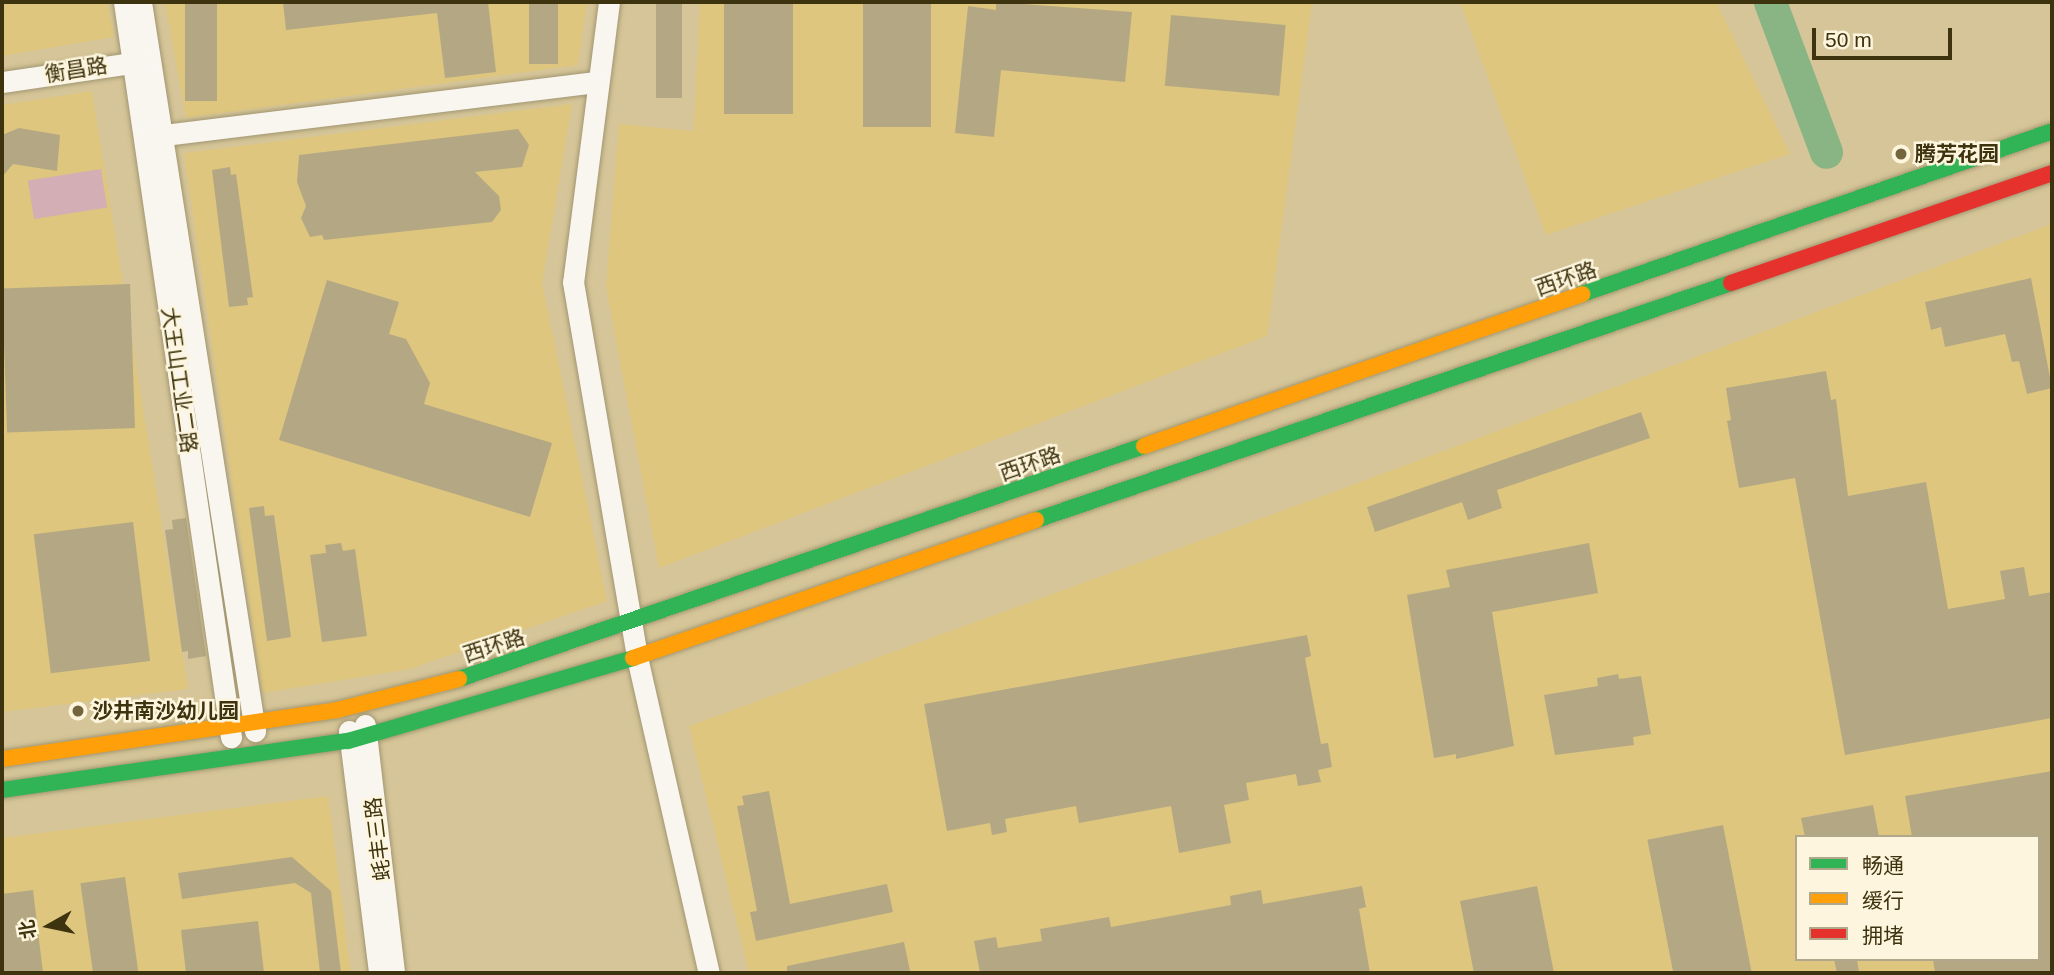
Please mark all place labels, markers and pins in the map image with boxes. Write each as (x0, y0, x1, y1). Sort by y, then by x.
place label: 腾芳花园 (1915, 141, 1999, 167)
marker: 腾芳花园 (1893, 146, 1909, 162)
place label: 沙井南沙幼儿园 (92, 698, 239, 724)
marker: 沙井南沙幼儿园 (70, 703, 86, 719)

